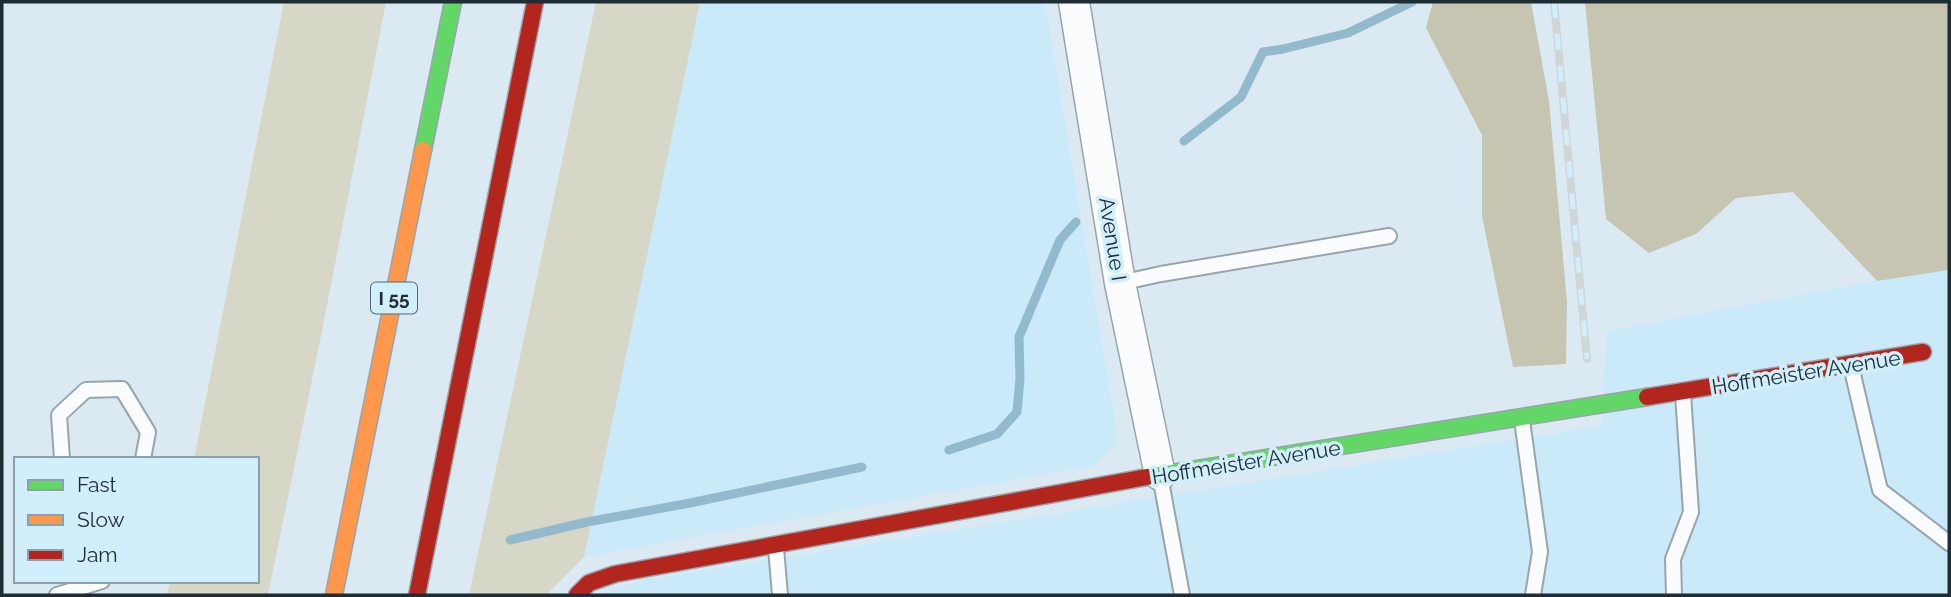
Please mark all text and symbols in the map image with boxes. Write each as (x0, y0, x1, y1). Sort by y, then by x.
street label: Avenue I (1094, 195, 1132, 283)
road number: I 55 (371, 282, 417, 314)
street label: Hoffmeister Avenue (1710, 345, 1902, 399)
street label: Hoffmeister Avenue (1150, 435, 1342, 489)
legend (14, 457, 259, 583)
text: Fast (77, 472, 117, 497)
text: Slow (77, 507, 125, 532)
text: Jam (77, 542, 118, 567)

